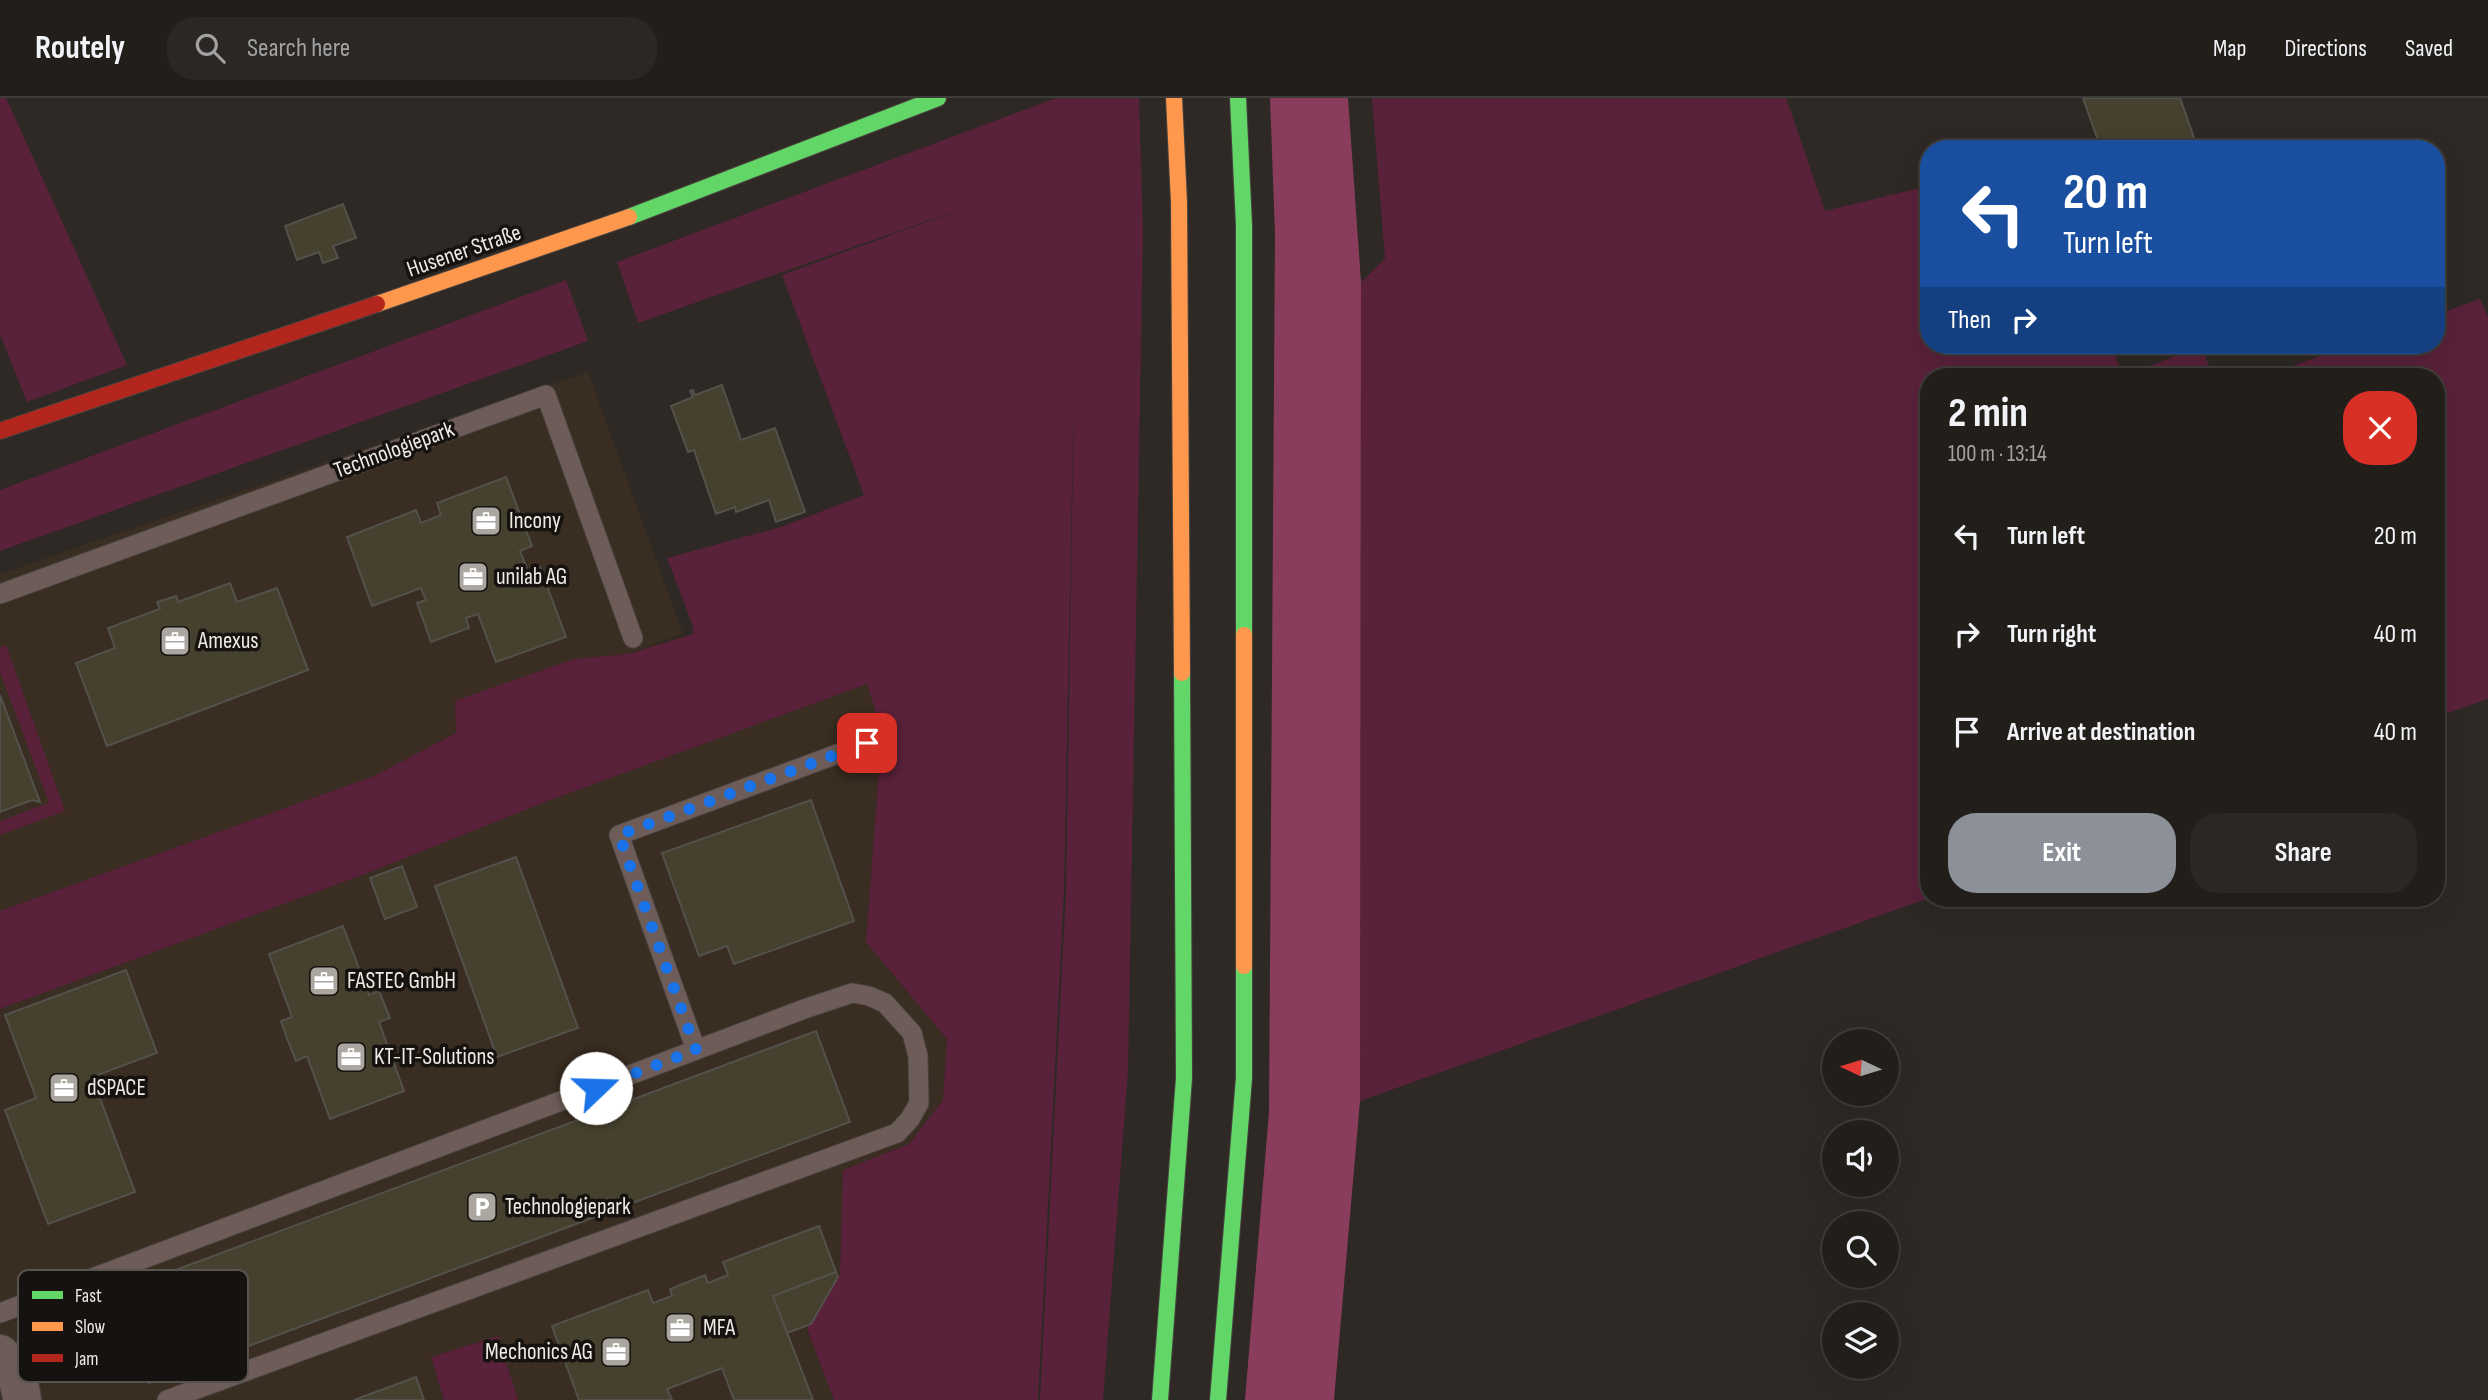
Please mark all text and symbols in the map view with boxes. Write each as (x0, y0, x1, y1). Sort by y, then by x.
search box (167, 17, 657, 80)
text: Routely (35, 28, 125, 68)
icon: search (191, 29, 229, 67)
text: Search here (247, 33, 350, 64)
text: Map (2213, 34, 2246, 63)
text: Directions (2284, 34, 2367, 63)
text: Saved (2405, 34, 2453, 63)
text: 20 m (2063, 164, 2148, 223)
icon: left (1948, 168, 2039, 259)
street label: Husener Straße (403, 218, 525, 284)
text: Turn left (2063, 224, 2153, 263)
icon: right (2005, 301, 2043, 339)
text: Then (1948, 305, 1991, 336)
text: 2 min (1948, 388, 2028, 439)
button: close (2343, 391, 2417, 465)
street label: Technologiepark (330, 415, 458, 485)
text: 100 m · 13:14 (1948, 440, 2047, 468)
office icon: Incony (469, 504, 503, 538)
place label: Incony (509, 507, 561, 535)
icon: left (1948, 517, 1986, 555)
text: Turn left (2007, 521, 2085, 552)
text: 20 m (2374, 521, 2417, 552)
office icon: unilab AG (456, 560, 490, 594)
place label: unilab AG (496, 563, 567, 591)
icon: right (1948, 615, 1986, 653)
text: Turn right (2007, 619, 2096, 650)
text: 40 m (2374, 619, 2417, 650)
office icon: Amexus (158, 624, 192, 658)
place label: Amexus (197, 627, 259, 655)
pin (837, 713, 897, 773)
icon: arrive (1948, 713, 1986, 751)
text: Arrive at destination (2007, 717, 2195, 748)
text: 40 m (2374, 717, 2417, 748)
icon: arrive (848, 724, 886, 762)
button: Exit (1948, 813, 2176, 893)
button: Share (2190, 813, 2417, 893)
office icon: FASTEC GmbH (307, 964, 341, 998)
place label: FASTEC GmbH (347, 967, 456, 995)
north arrow (1822, 1029, 1899, 1106)
map controls (1822, 1029, 1899, 1379)
office icon: KT-IT-Solutions (334, 1040, 368, 1074)
place label: KT-IT-Solutions (374, 1043, 495, 1071)
position arrow (559, 1051, 633, 1125)
office icon: dSPACE (47, 1071, 81, 1105)
place label: dSPACE (87, 1074, 146, 1102)
button: sound (1822, 1120, 1899, 1197)
parking icon: Technologiepark (465, 1190, 499, 1224)
place label: Technologiepark (505, 1193, 631, 1221)
button: search (1822, 1211, 1899, 1288)
legend (18, 1270, 248, 1382)
text: Fast (75, 1285, 102, 1308)
button: layers (1822, 1302, 1899, 1379)
office icon: MFA (663, 1311, 697, 1345)
place label: MFA (703, 1314, 735, 1342)
text: Slow (75, 1316, 105, 1339)
office icon: Mechonics AG (599, 1335, 633, 1369)
place label: Mechonics AG (485, 1338, 593, 1366)
text: Jam (74, 1348, 98, 1371)

